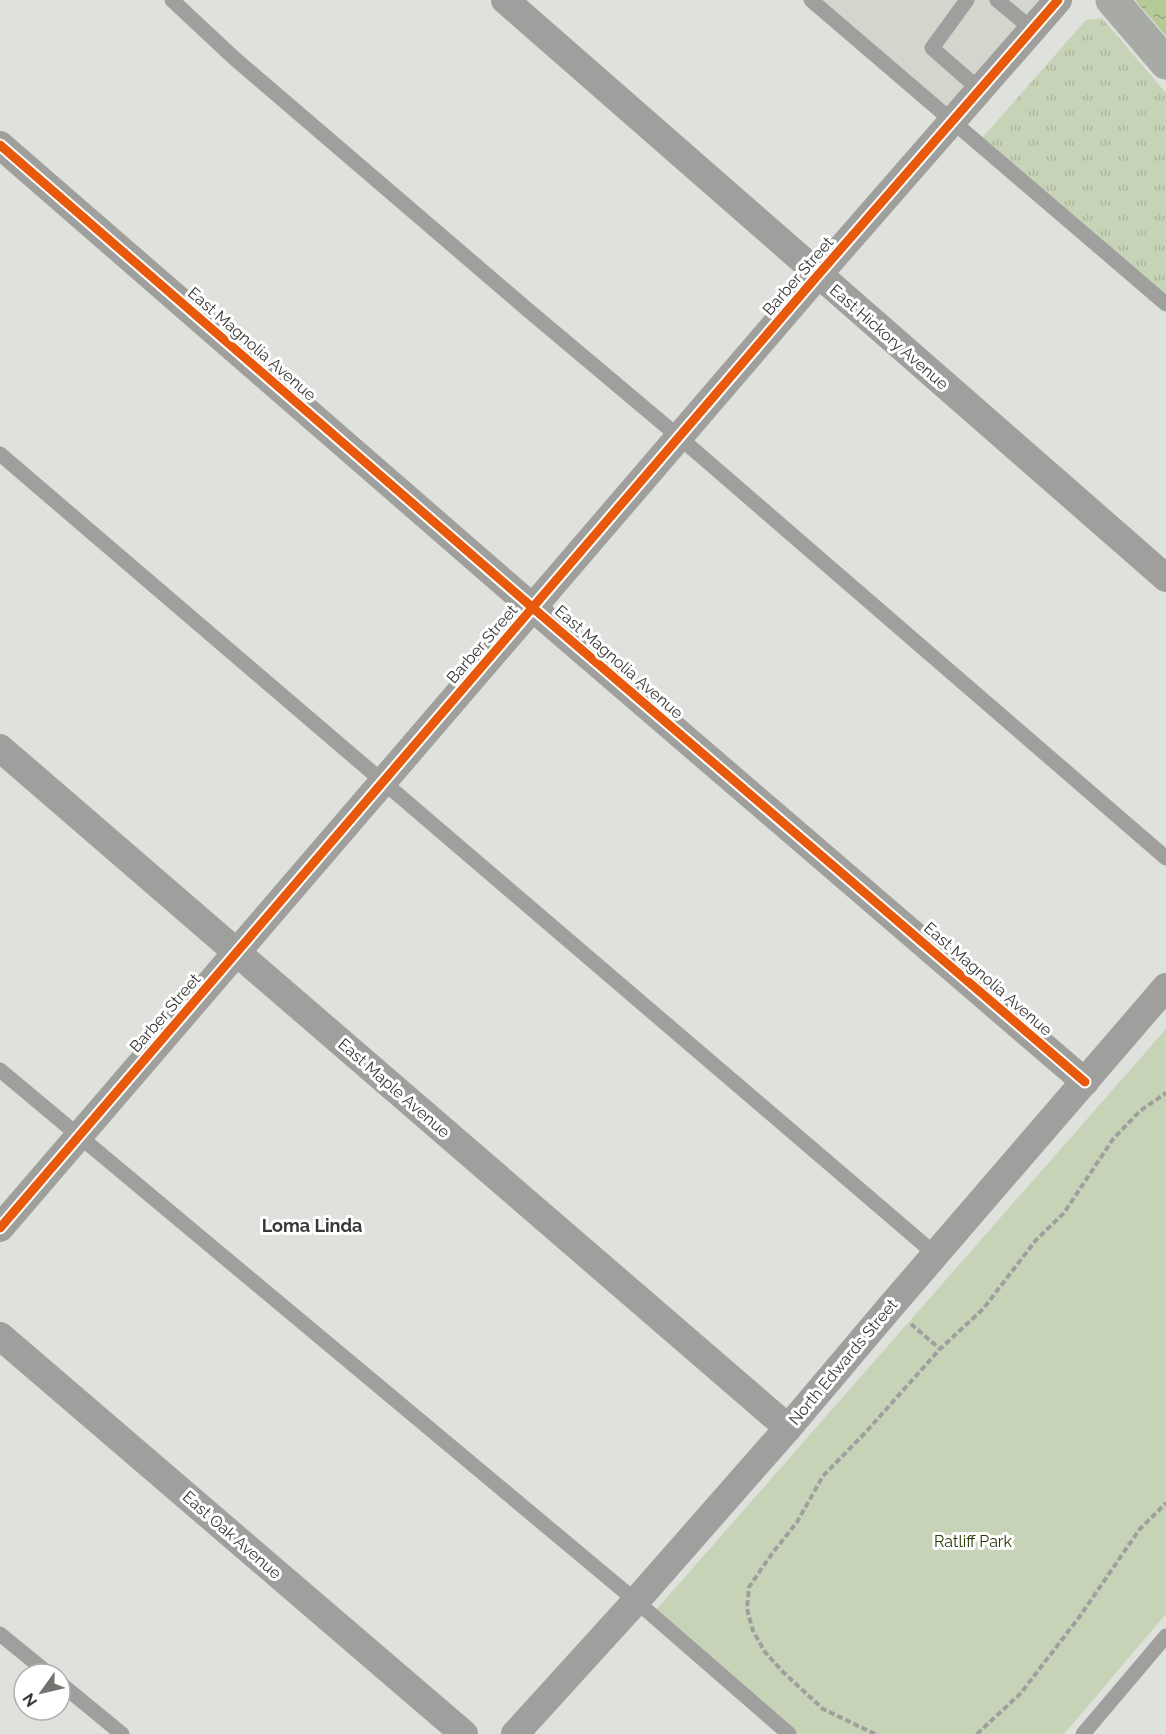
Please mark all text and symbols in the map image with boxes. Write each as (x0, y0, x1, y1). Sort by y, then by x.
street label: Barber Street (759, 232, 838, 319)
street label: East Hickory Avenue (826, 280, 952, 394)
street label: East Magnolia Avenue (184, 283, 320, 405)
street label: Barber Street (443, 600, 522, 687)
street label: East Magnolia Avenue (551, 601, 687, 723)
street label: East Magnolia Avenue (920, 918, 1056, 1040)
street label: Barber Street (126, 969, 205, 1056)
street label: East Maple Avenue (334, 1034, 454, 1142)
district label: Loma Linda (262, 1215, 362, 1236)
street label: North Edwards Street (785, 1295, 902, 1429)
street label: East Oak Avenue (179, 1487, 285, 1583)
park label: Ratliff Park (934, 1532, 1012, 1551)
north arrow (12, 1662, 72, 1722)
text: N (19, 1690, 41, 1710)

